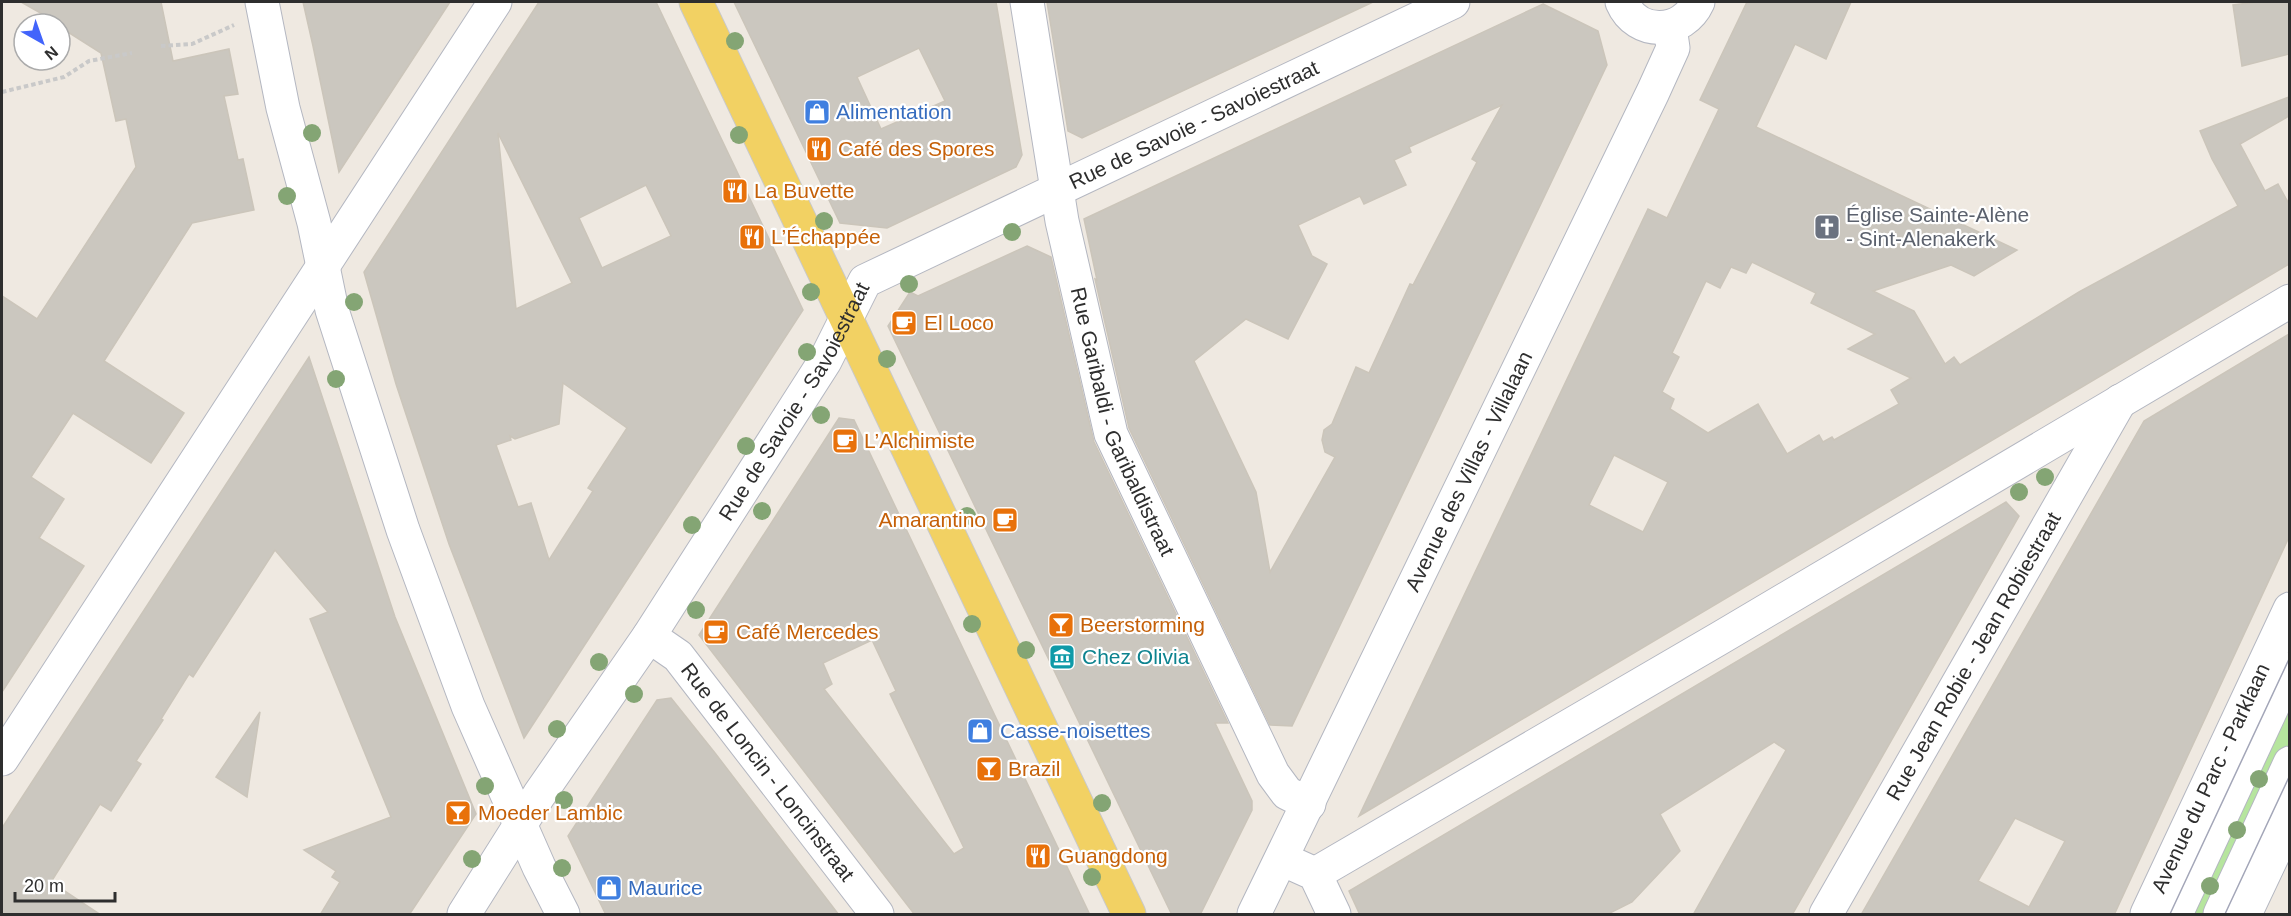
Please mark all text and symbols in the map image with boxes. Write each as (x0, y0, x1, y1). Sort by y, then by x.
north arrow (12, 12, 72, 72)
text: N (41, 43, 61, 63)
street label: Rue de Savoie - Savoiestraat (1065, 55, 1322, 193)
shop icon: Alimentation (802, 97, 832, 127)
place label: Alimentation (836, 100, 952, 123)
restaurant icon: Café des Spores (804, 134, 834, 164)
place label: Café des Spores (838, 137, 994, 160)
restaurant icon: La Buvette (720, 176, 750, 206)
place label: La Buvette (754, 179, 854, 202)
place label: Église Sainte-Alène - Sint-Alenakerk (1846, 203, 2029, 250)
church icon: Église Sainte-Alène - Sint-Alenakerk (1812, 212, 1842, 242)
restaurant icon: L’Échappée (737, 222, 767, 252)
place label: L’Échappée (771, 225, 881, 248)
street label: Rue de Savoie - Savoiestraat (714, 278, 873, 525)
street label: Rue Garibaldi - Garibaldistraat (1067, 285, 1179, 559)
cafe icon: El Loco (889, 308, 919, 338)
place label: El Loco (924, 311, 994, 334)
street label: Avenue des Villas - Villalaan (1400, 347, 1536, 595)
cafe icon: L’Alchimiste (830, 426, 860, 456)
place label: L’Alchimiste (864, 429, 975, 452)
cafe icon: Amarantino (990, 505, 1020, 535)
place label: Amarantino (879, 508, 986, 531)
street label: Rue Jean Robie - Jean Robiestraat (1882, 508, 2065, 804)
bar icon: Beerstorming (1046, 610, 1076, 640)
place label: Beerstorming (1080, 613, 1205, 636)
cafe icon: Café Mercedes (701, 617, 731, 647)
place label: Café Mercedes (736, 620, 878, 643)
museum icon: Chez Olivia (1047, 642, 1077, 672)
place label: Chez Olivia (1082, 645, 1190, 668)
street label: Rue de Loncin - Loncinstraat (677, 659, 859, 885)
street label: Avenue du Parc - Parklaan (2147, 660, 2274, 896)
shop icon: Casse-noisettes (965, 716, 995, 746)
place label: Casse-noisettes (1000, 719, 1151, 742)
bar icon: Brazil (974, 754, 1004, 784)
place label: Brazil (1008, 757, 1061, 780)
bar icon: Moeder Lambic (443, 798, 473, 828)
place label: Moeder Lambic (478, 801, 623, 824)
restaurant icon: Guangdong (1023, 841, 1053, 871)
place label: Guangdong (1058, 844, 1168, 867)
scale bar (15, 865, 116, 903)
shop icon: Maurice (594, 873, 624, 903)
text: 20 m (24, 876, 64, 896)
place label: Maurice (628, 876, 703, 899)

